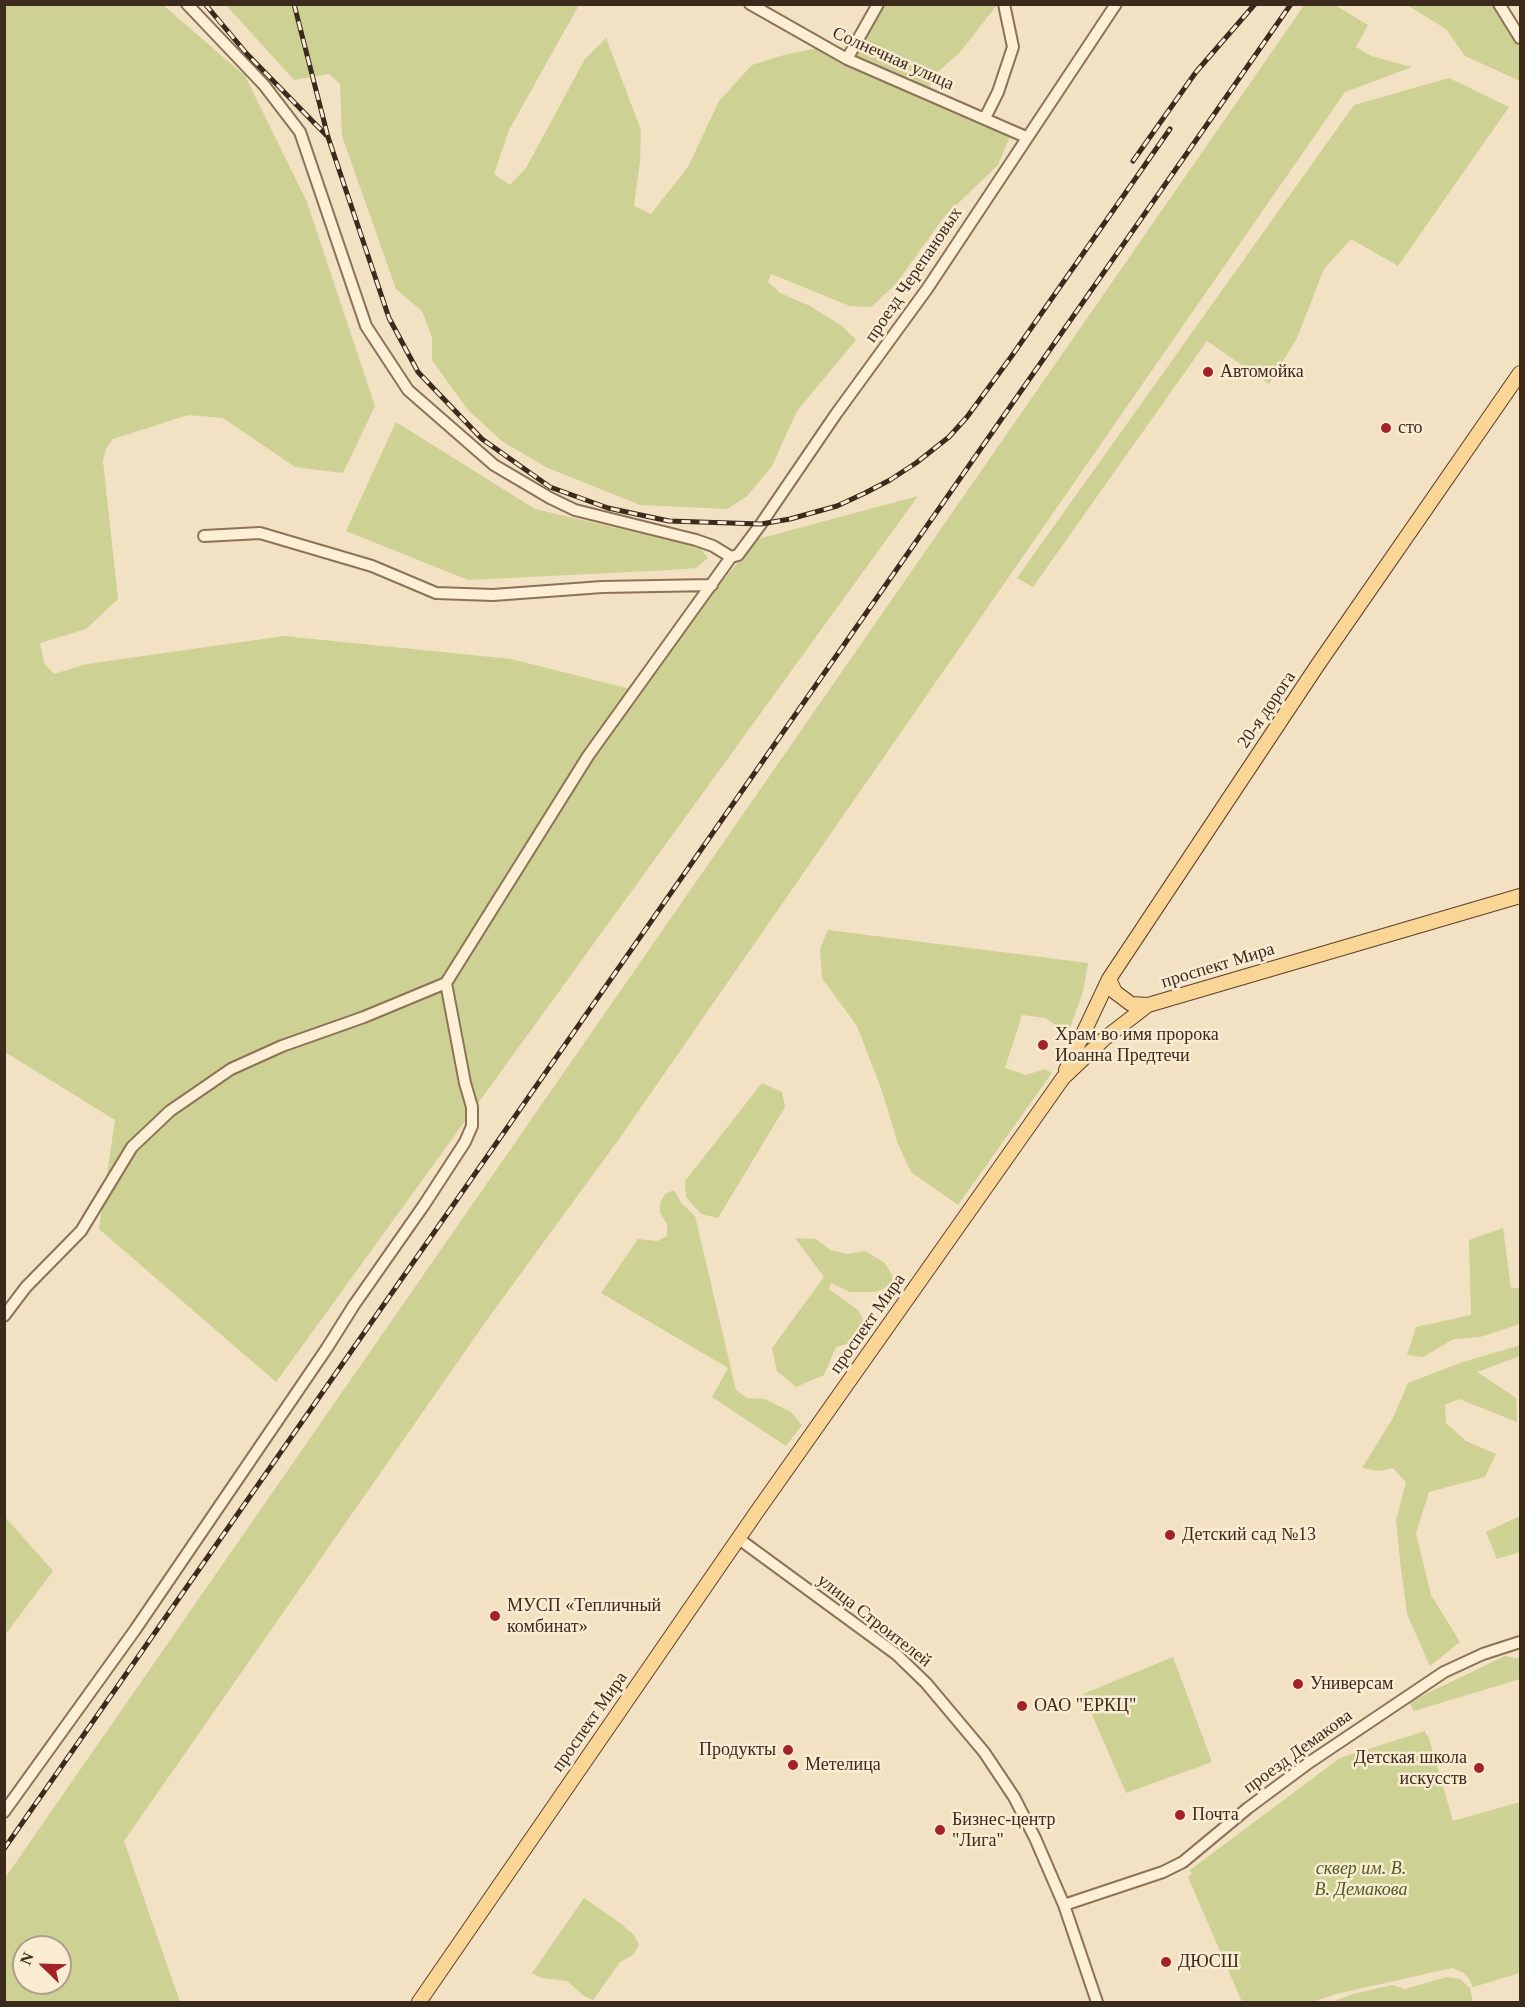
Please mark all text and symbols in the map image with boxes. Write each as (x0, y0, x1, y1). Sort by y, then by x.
street label: Солнечная улица (829, 23, 957, 95)
street label: проезд Черепановых (861, 203, 967, 347)
place label: Автомойка (1220, 361, 1304, 383)
marker: Автомойка (1201, 365, 1215, 379)
place label: сто (1398, 417, 1423, 439)
marker: сто (1379, 421, 1393, 435)
street label: 20-я дорога (1233, 667, 1301, 753)
street label: проспект Мира (1159, 939, 1277, 993)
place label: Храм во имя пророка Иоанна Предтечи (1055, 1024, 1219, 1066)
marker: Храм во имя пророка Иоанна Предтечи (1036, 1038, 1050, 1052)
street label: проспект Мира (826, 1270, 910, 1378)
place label: Детский сад №13 (1182, 1524, 1316, 1546)
marker: Детский сад №13 (1163, 1528, 1177, 1542)
street label: улица Строителей (813, 1570, 935, 1672)
place label: МУСП «Тепличный комбинат» (507, 1595, 661, 1638)
marker: МУСП «Тепличный комбинат» (488, 1609, 502, 1623)
street label: проспект Мира (548, 1668, 632, 1776)
place label: Универсам (1310, 1673, 1393, 1695)
marker: Универсам (1291, 1677, 1305, 1691)
place label: ОАО "ЕРКЦ" (1034, 1695, 1136, 1717)
marker: ОАО "ЕРКЦ" (1015, 1699, 1029, 1713)
street label: проезд Демакова (1239, 1705, 1357, 1799)
place label: Продукты (699, 1739, 776, 1761)
marker: Продукты (781, 1743, 795, 1757)
place label: Детская школа искусств (1354, 1747, 1467, 1790)
place label: Метелица (805, 1754, 881, 1776)
marker: Метелица (786, 1758, 800, 1772)
marker: Детская школа искусств (1472, 1761, 1486, 1775)
place label: Почта (1192, 1804, 1239, 1826)
marker: Почта (1173, 1808, 1187, 1822)
place label: Бизнес-центр "Лига" (952, 1809, 1055, 1852)
marker: Бизнес-центр "Лига" (933, 1823, 947, 1837)
park label: сквер им. В. В. Демакова (1315, 1858, 1407, 1900)
north arrow (12, 1935, 72, 1995)
text: N (17, 1950, 37, 1967)
place label: ДЮСШ (1178, 1951, 1239, 1973)
marker: ДЮСШ (1159, 1955, 1173, 1969)

